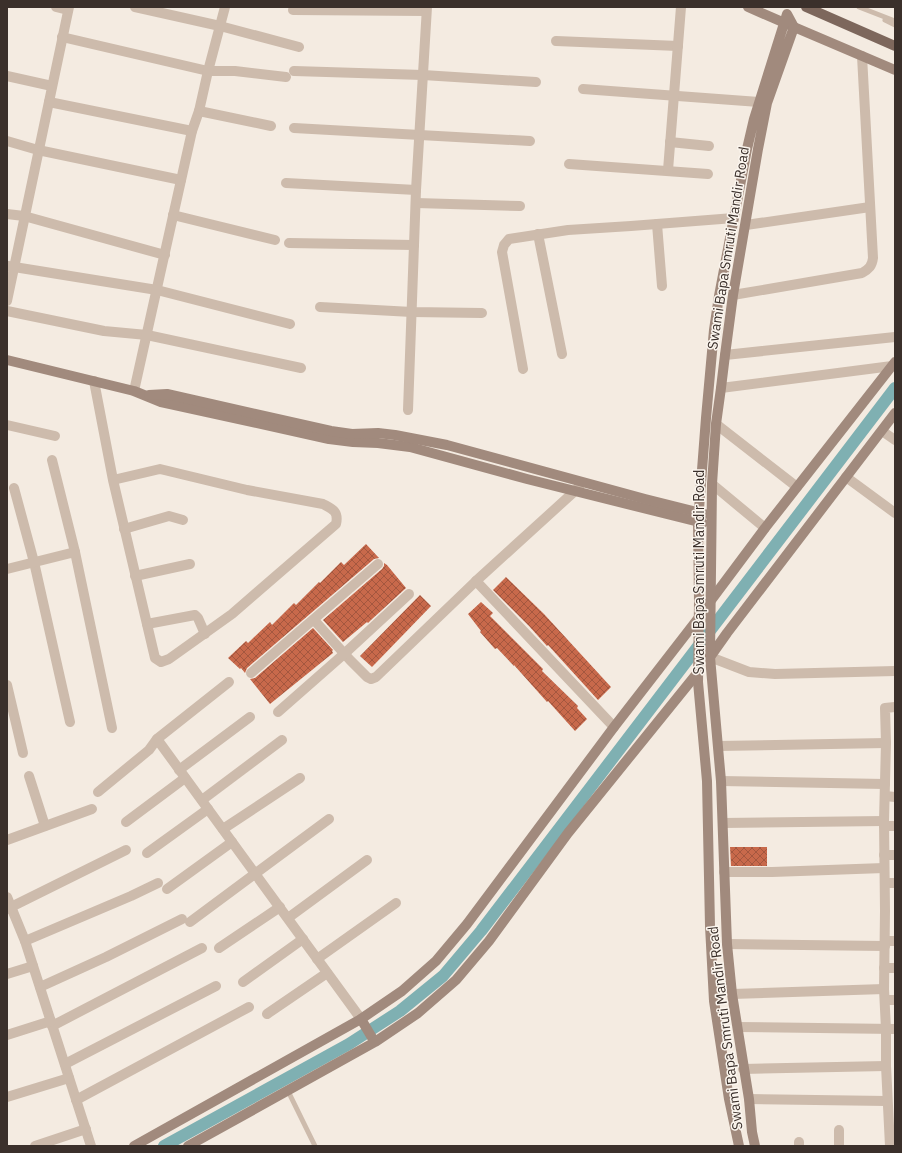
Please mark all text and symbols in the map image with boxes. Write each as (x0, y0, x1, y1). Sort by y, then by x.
street label: Swami Bapa Smruti Mandir Road (703, 145, 753, 351)
street label: Swami Bapa Smruti Mandir Road (690, 470, 708, 675)
street label: Swami Bapa Smruti Mandir Road (704, 925, 746, 1131)

